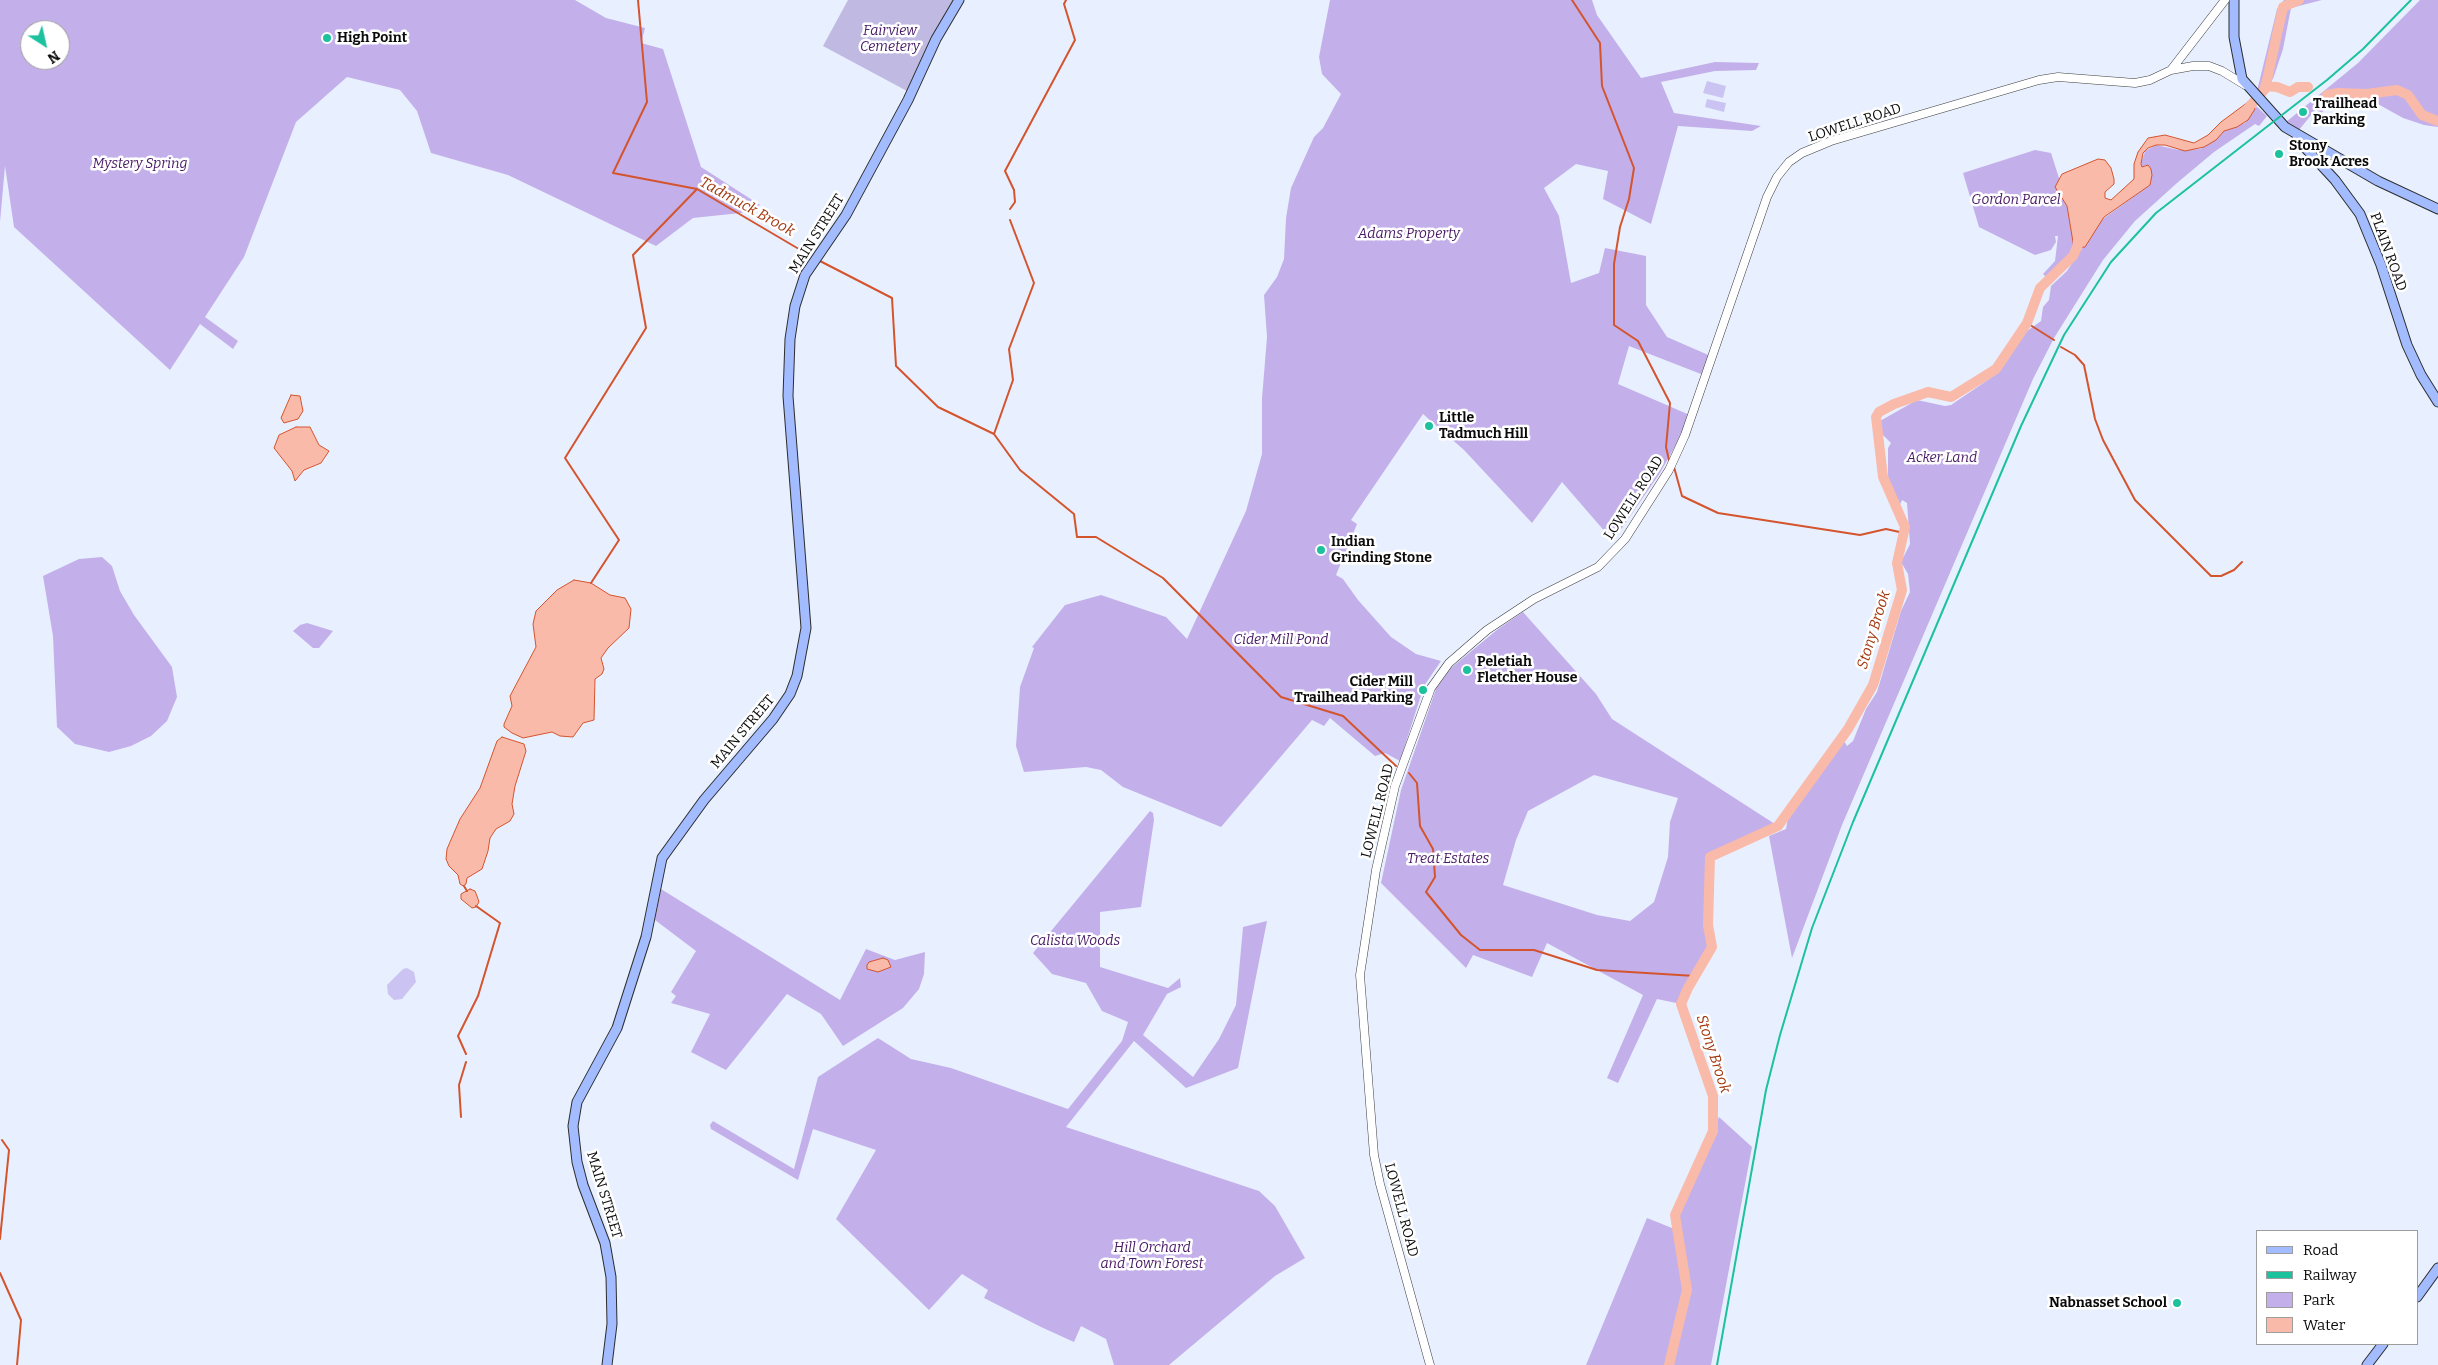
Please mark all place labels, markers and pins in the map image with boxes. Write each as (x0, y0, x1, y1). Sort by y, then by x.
place label: High Point (337, 30, 407, 46)
marker: High Point (321, 32, 333, 44)
place label: Trailhead Parking (2313, 96, 2377, 128)
marker: Trailhead Parking (2297, 106, 2309, 118)
place label: Stony Brook Acres (2289, 138, 2369, 170)
marker: Stony Brook Acres (2273, 148, 2285, 160)
place label: Little Tadmuch Hill (1439, 410, 1528, 442)
marker: Little Tadmuch Hill (1423, 420, 1435, 432)
place label: Indian Grinding Stone (1331, 534, 1432, 566)
marker: Indian Grinding Stone (1315, 544, 1327, 556)
place label: Peletiah Fletcher House (1477, 654, 1577, 686)
marker: Peletiah Fletcher House (1461, 664, 1473, 676)
place label: Cider Mill Trailhead Parking (1294, 674, 1413, 706)
marker: Cider Mill Trailhead Parking (1417, 684, 1429, 696)
place label: Nabnasset School (2049, 1295, 2167, 1311)
marker: Nabnasset School (2171, 1297, 2183, 1309)

